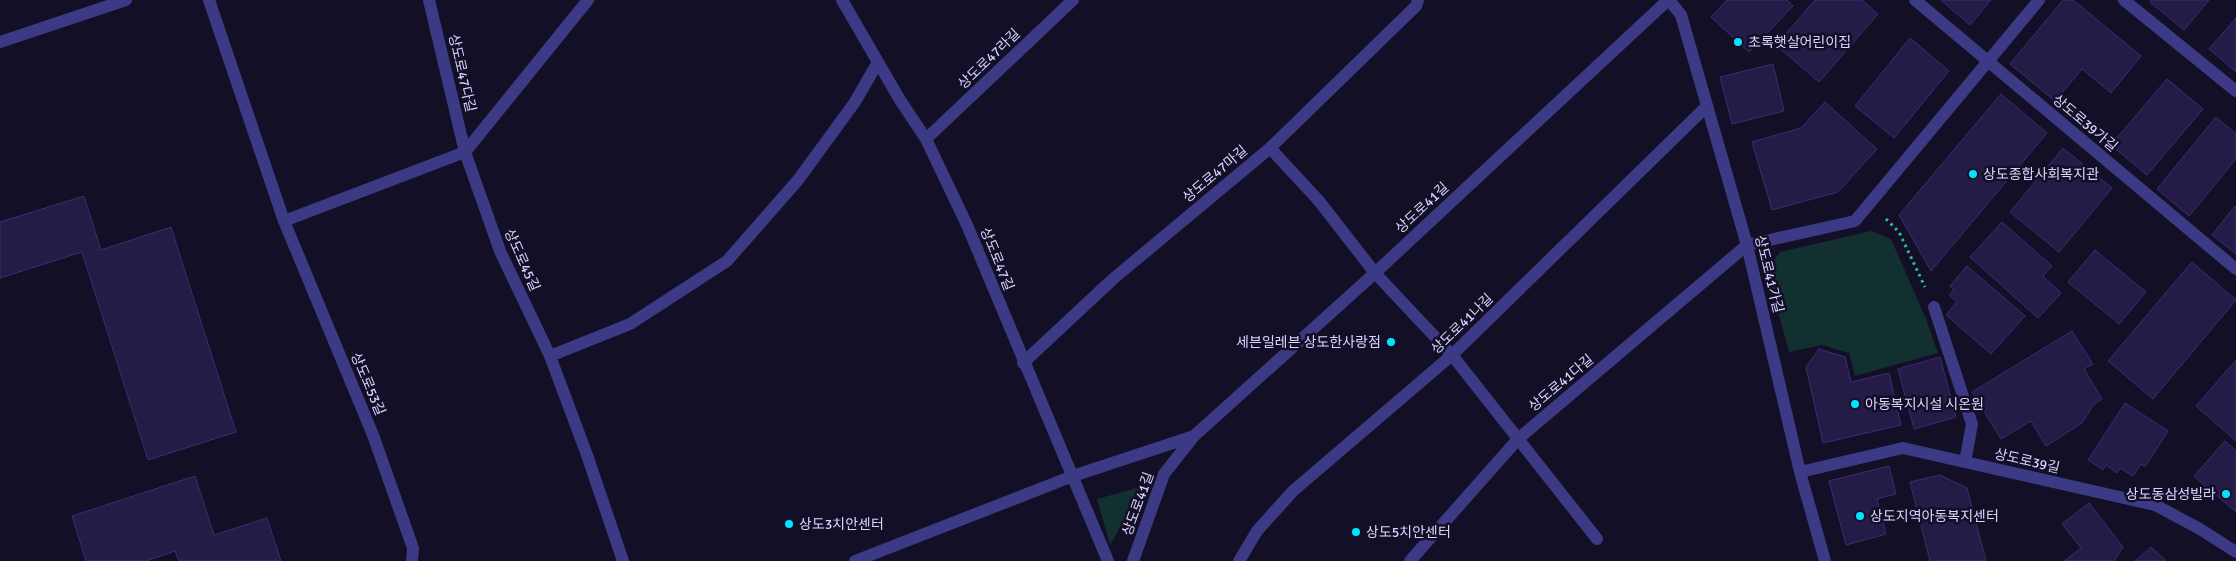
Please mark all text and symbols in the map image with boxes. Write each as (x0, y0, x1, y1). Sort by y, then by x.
street label: 상도로47라길 (954, 25, 1024, 93)
street label: 상도로47다길 (445, 32, 479, 114)
place label: 초록햇살어린이집 (1748, 34, 1851, 51)
marker: 초록햇살어린이집 (1732, 36, 1744, 48)
street label: 상도로39가길 (2049, 91, 2121, 155)
street label: 상도로47마길 (1179, 142, 1251, 206)
place label: 상도종합사회복지관 (1983, 166, 2099, 183)
marker: 상도종합사회복지관 (1967, 168, 1979, 180)
street label: 상도로41길 (1392, 179, 1452, 237)
street label: 상도로47길 (977, 225, 1017, 293)
street label: 상도로45길 (501, 226, 543, 294)
street label: 상도로41가길 (1751, 233, 1787, 315)
street label: 상도로41나길 (1427, 290, 1497, 358)
place label: 세븐일레븐 상도한사랑점 (1236, 334, 1381, 351)
marker: 세븐일레븐 상도한사랑점 (1385, 336, 1397, 348)
street label: 상도로53길 (347, 350, 389, 418)
street label: 상도로41다길 (1525, 351, 1597, 415)
place label: 아동복지시설 시온원 (1865, 396, 1984, 413)
marker: 아동복지시설 시온원 (1849, 398, 1861, 410)
street label: 상도로39길 (1993, 445, 2061, 477)
street label: 상도로41길 (1119, 470, 1157, 538)
place label: 상도동삼성빌라 (2126, 486, 2216, 503)
marker: 상도동삼성빌라 (2220, 488, 2232, 500)
place label: 상도지역아동복지센터 (1870, 508, 1999, 525)
marker: 상도지역아동복지센터 (1854, 510, 1866, 522)
place label: 상도3치안센터 (799, 516, 884, 533)
marker: 상도3치안센터 (783, 518, 795, 530)
place label: 상도5치안센터 (1366, 524, 1451, 541)
marker: 상도5치안센터 (1350, 526, 1362, 538)

